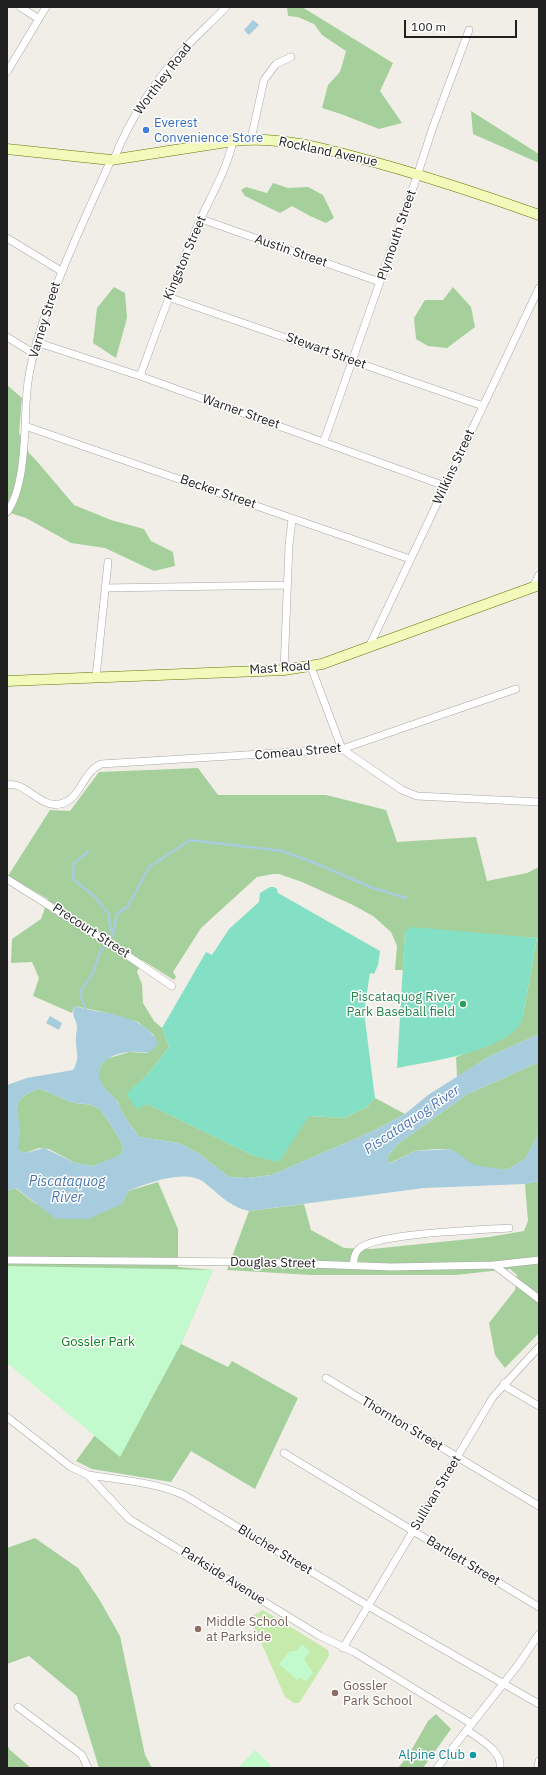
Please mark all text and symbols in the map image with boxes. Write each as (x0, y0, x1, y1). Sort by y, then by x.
scale bar (406, 12, 519, 38)
text: 100 m (411, 19, 446, 34)
street label: Worthley Road (131, 40, 195, 118)
place label: Everest Convenience Store (154, 115, 263, 146)
marker: Everest Convenience Store (141, 125, 151, 135)
street label: Rockland Avenue (277, 134, 379, 170)
street label: Plymouth Street (374, 188, 420, 282)
street label: Kingston Street (160, 214, 210, 302)
street label: Austin Street (253, 231, 329, 271)
street label: Varney Street (26, 280, 64, 360)
street label: Stewart Street (284, 329, 368, 373)
street label: Warner Street (200, 391, 282, 433)
street label: Wilkins Street (430, 427, 478, 507)
street label: Becker Street (178, 472, 258, 512)
street label: Mast Road (249, 658, 311, 678)
street label: Comeau Street (254, 740, 342, 764)
street label: Precourt Street (50, 900, 132, 962)
place label: Piscataquog River Park Baseball field (347, 989, 455, 1020)
marker: Piscataquog River Park Baseball field (458, 999, 468, 1009)
water label: Piscataquog River (361, 1082, 463, 1158)
water label: Piscataquog River (29, 1174, 105, 1206)
street label: Douglas Street (230, 1254, 316, 1272)
park label: Gossler Park (61, 1334, 135, 1350)
street label: Thornton Street (358, 1394, 446, 1454)
street label: Sullivan Street (408, 1453, 464, 1533)
street label: Blucher Street (235, 1522, 315, 1578)
street label: Bartlett Street (423, 1533, 503, 1589)
street label: Parkside Avenue (178, 1544, 268, 1608)
place label: Middle School at Parkside (206, 1614, 288, 1645)
marker: Middle School at Parkside (193, 1624, 203, 1634)
place label: Gossler Park School (343, 1678, 412, 1709)
marker: Gossler Park School (330, 1688, 340, 1698)
place label: Alpine Club (398, 1747, 465, 1763)
marker: Alpine Club (468, 1750, 478, 1760)

